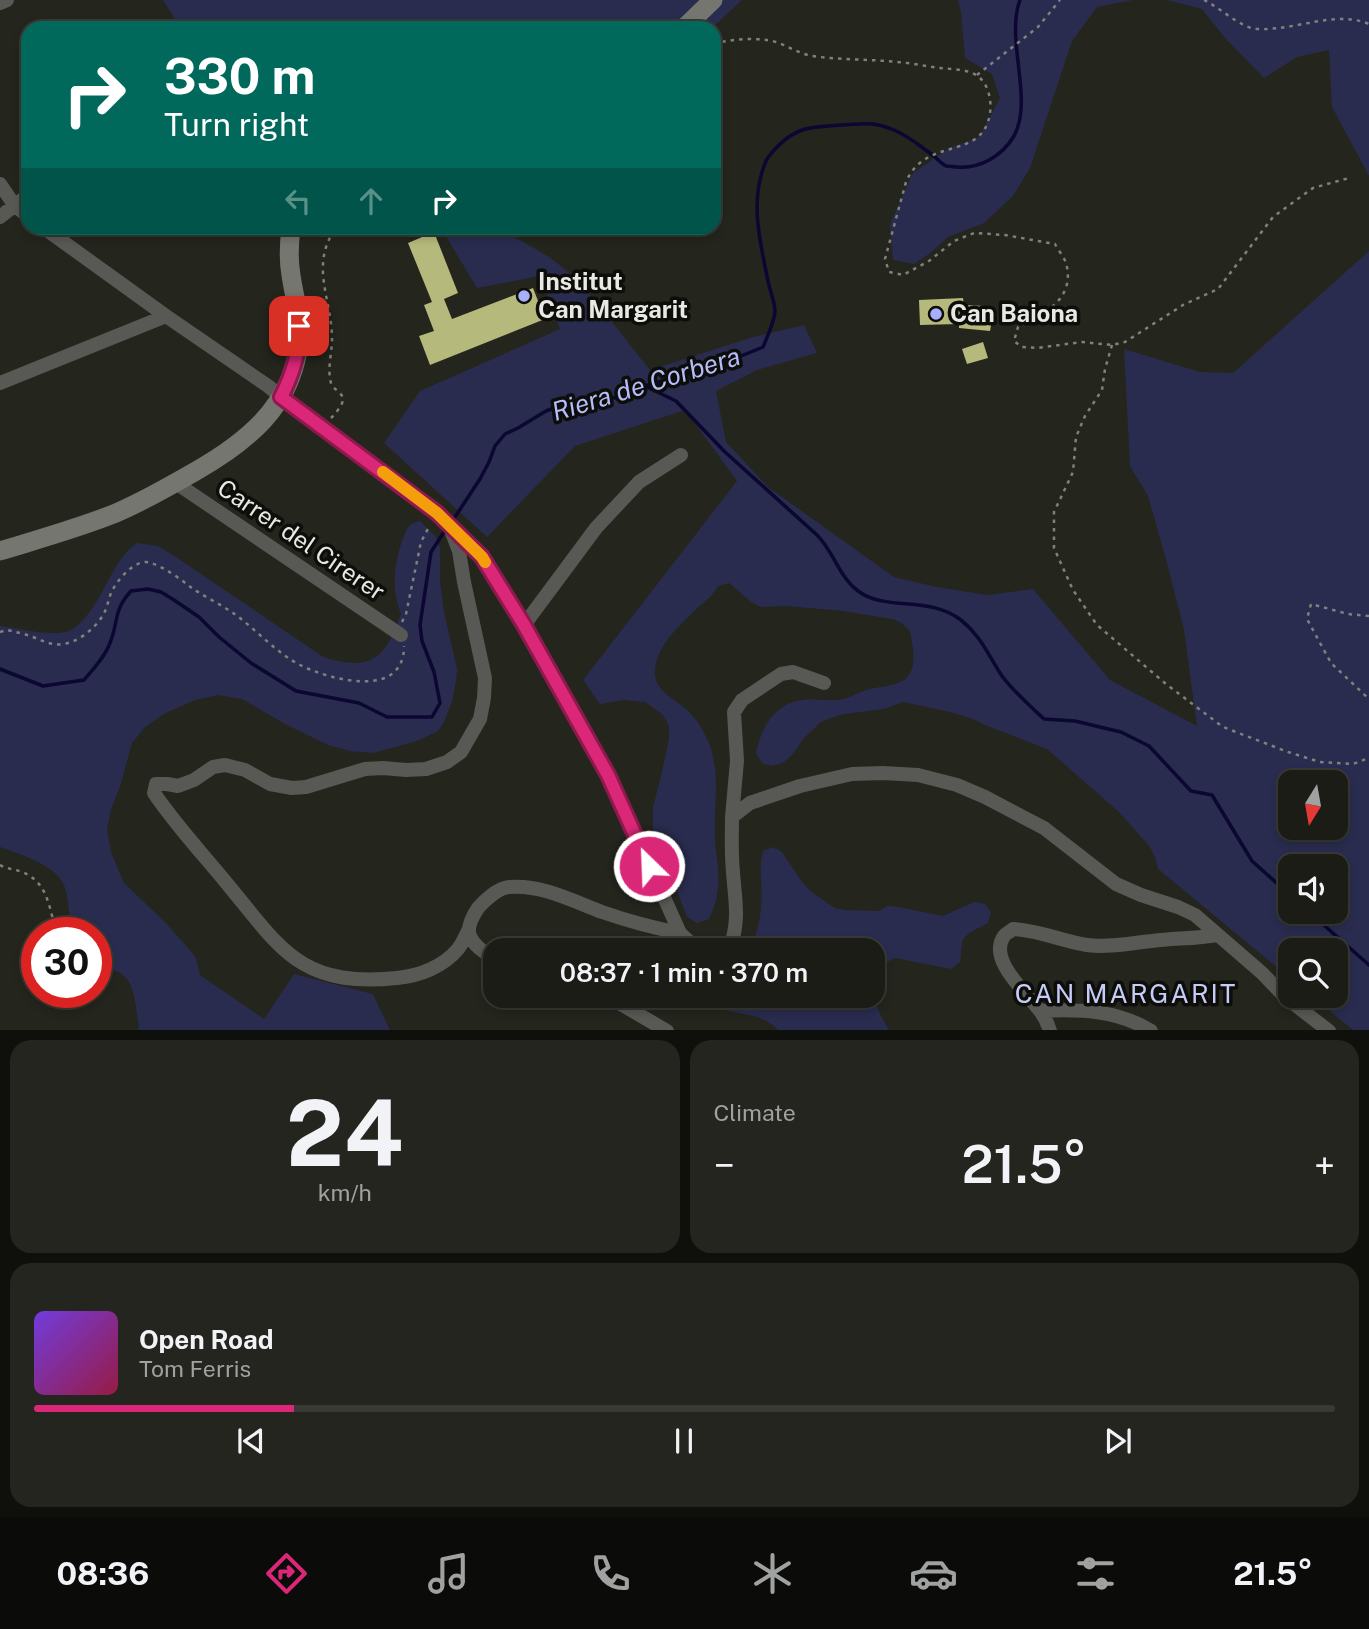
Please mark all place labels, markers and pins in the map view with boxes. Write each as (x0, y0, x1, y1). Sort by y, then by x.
place label: Institut Can Margarit (538, 267, 688, 323)
marker: Institut Can Margarit (516, 288, 532, 304)
pin (269, 296, 329, 356)
place label: Can Baiona (950, 299, 1078, 327)
marker: Can Baiona (928, 306, 944, 322)

